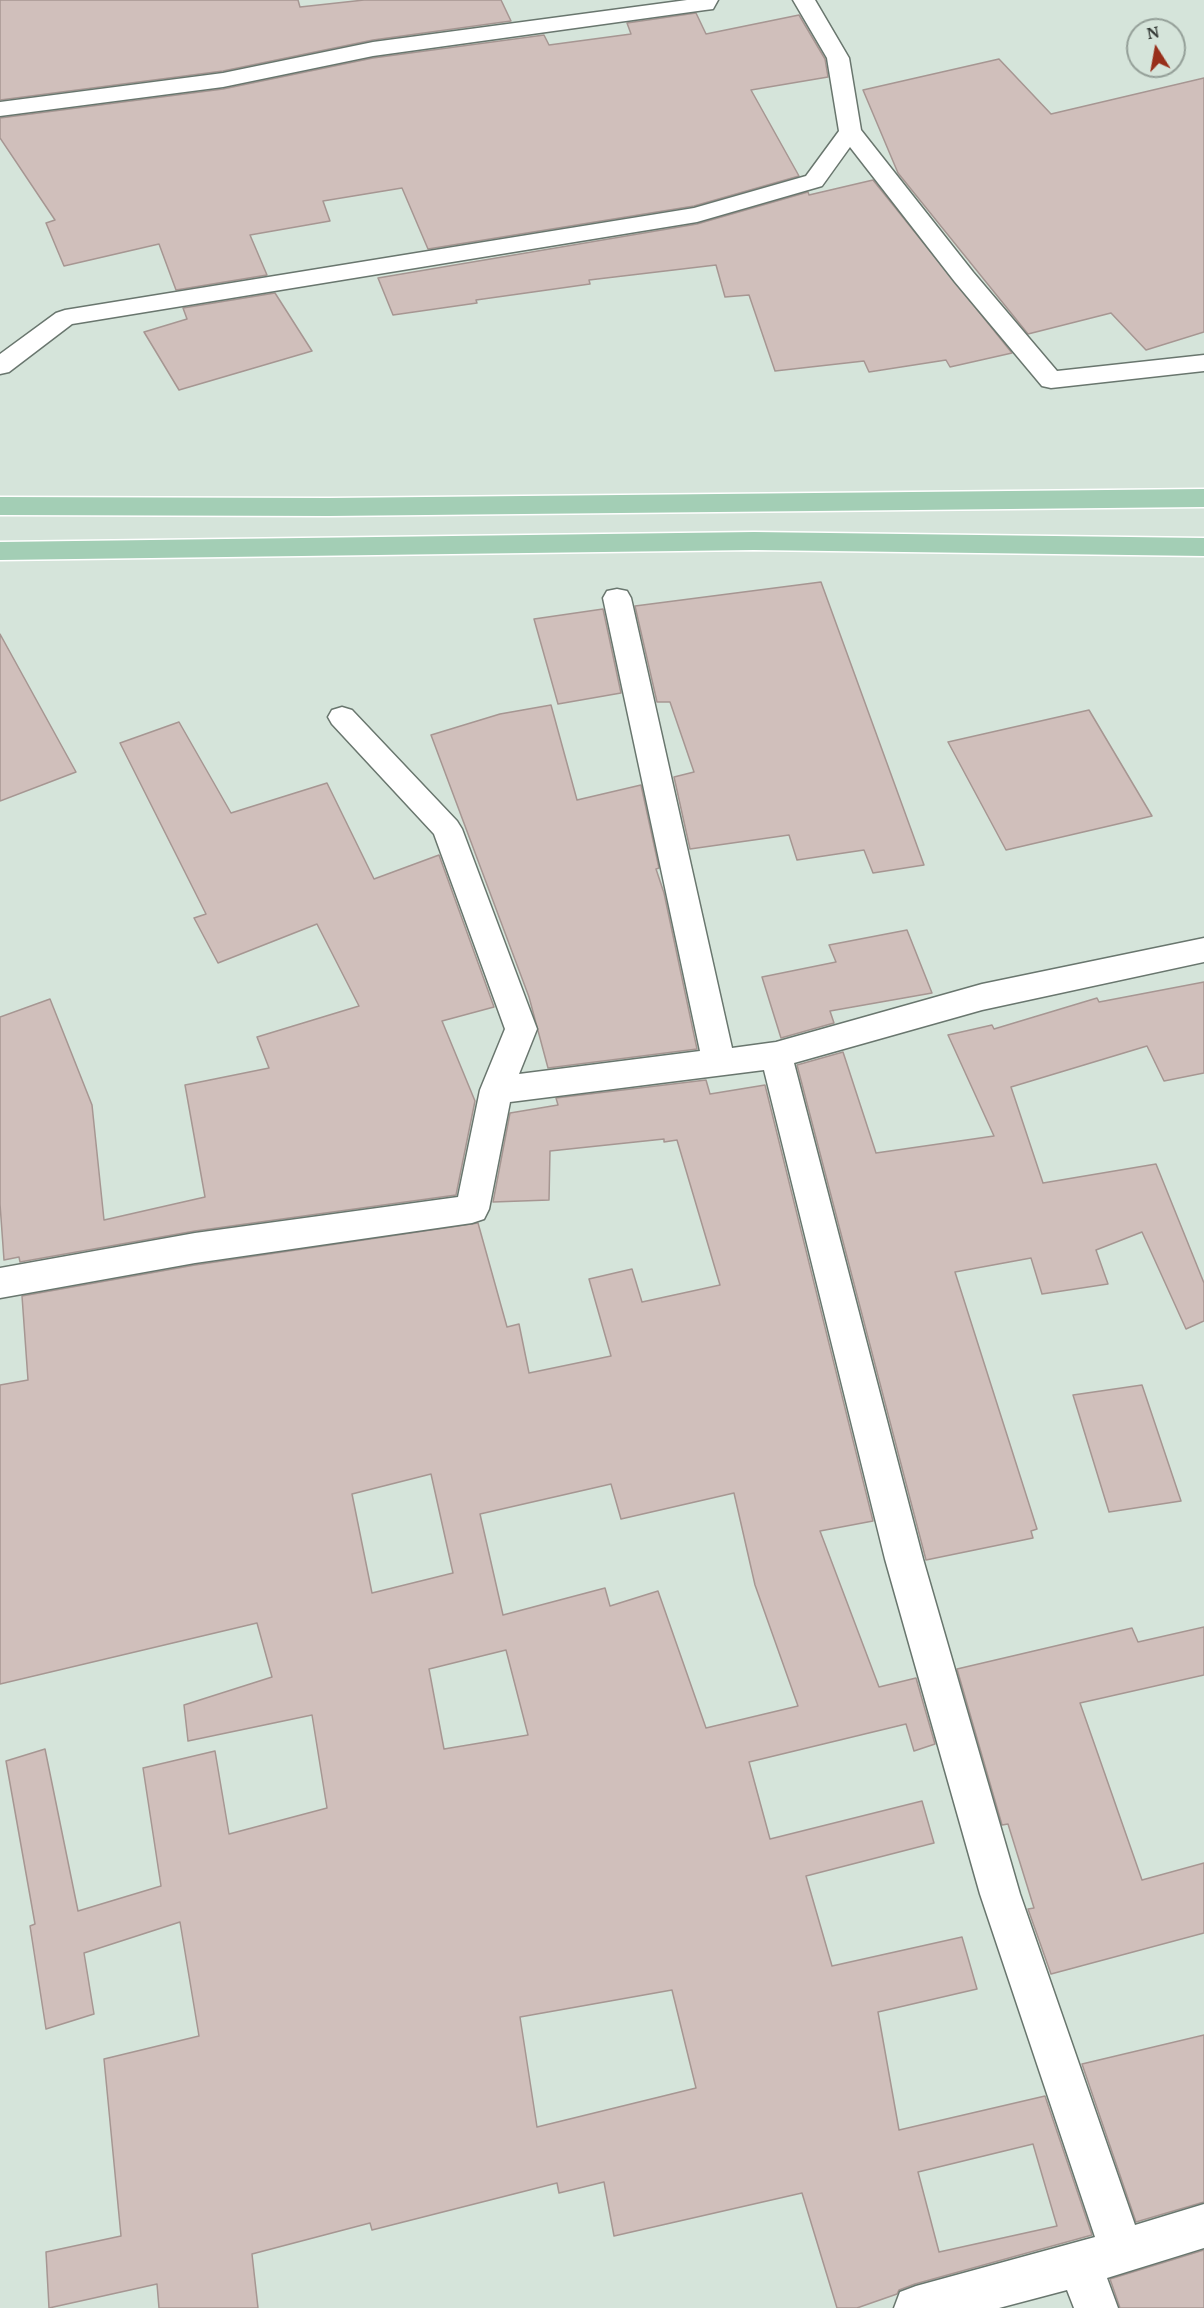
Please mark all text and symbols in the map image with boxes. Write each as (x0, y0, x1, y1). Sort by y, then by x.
north arrow (1126, 18, 1186, 78)
text: N (1145, 20, 1161, 44)

